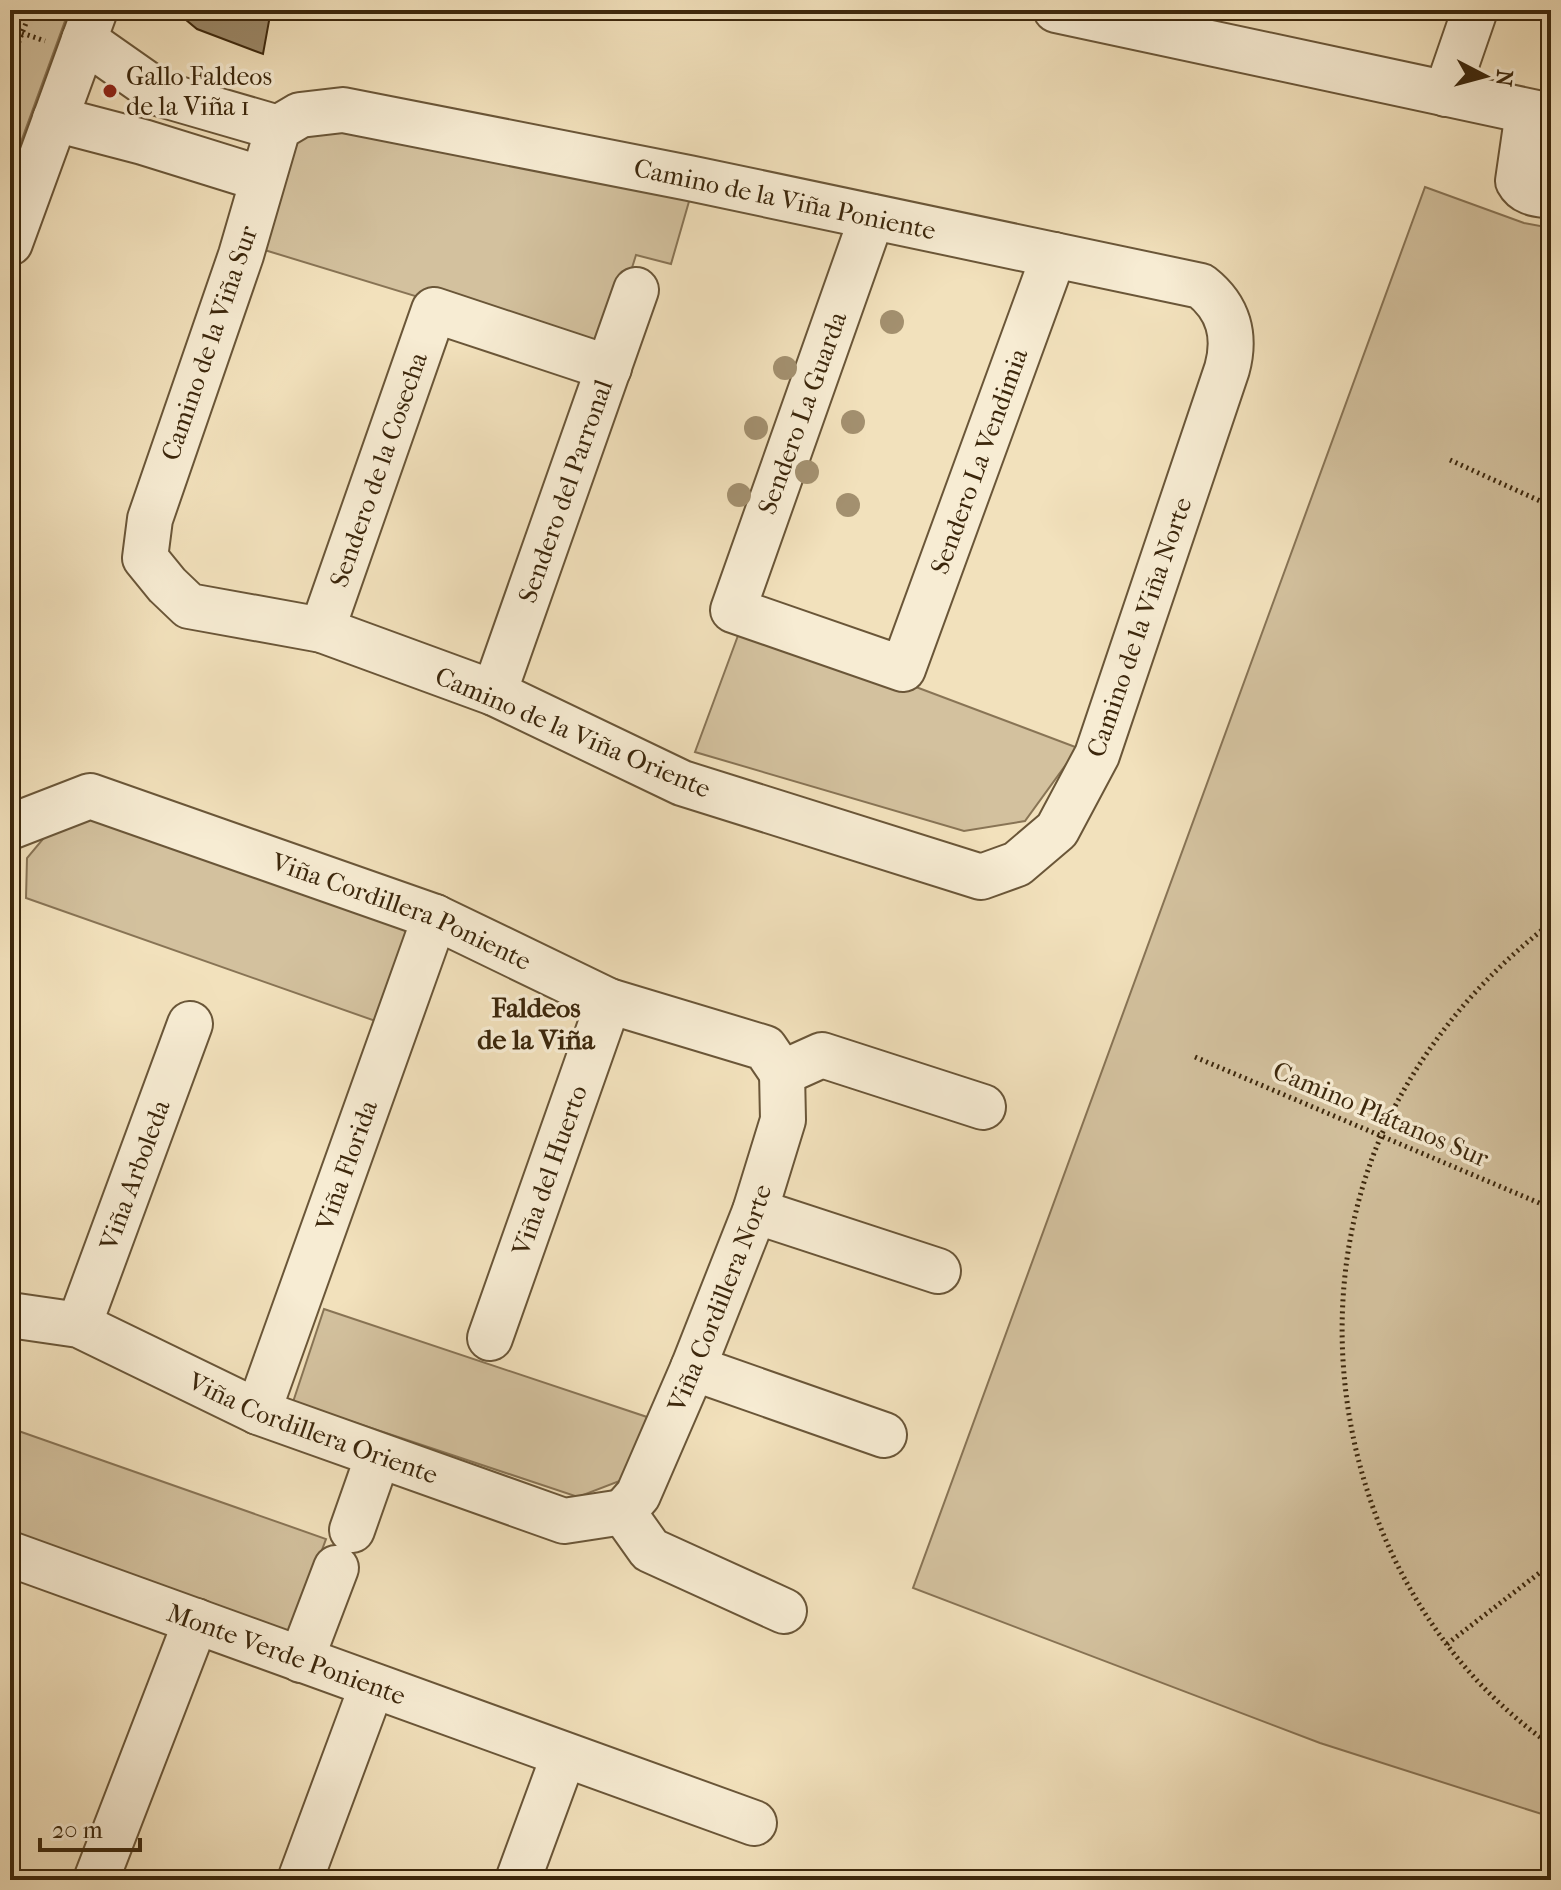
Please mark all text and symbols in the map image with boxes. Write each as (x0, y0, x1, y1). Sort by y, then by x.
north arrow (1445, 36, 1525, 116)
place label: Gallo Faldeos de la Viña 1 (126, 61, 272, 122)
text: N (1490, 68, 1518, 88)
marker: Gallo Faldeos de la Viña 1 (101, 82, 119, 100)
street label: Camino de la Viña Poniente (631, 152, 939, 247)
street label: Camino de la Viña Sur (155, 222, 264, 465)
street label: Sendero La Guarda (751, 307, 854, 519)
street label: Sendero La Vendimia (924, 343, 1035, 578)
street label: Sendero de la Cosecha (323, 347, 434, 591)
street label: Sendero del Parronal (512, 376, 619, 607)
street label: Camino de la Viña Norte (1080, 493, 1199, 761)
street label: Camino de la Viña Oriente (430, 660, 715, 805)
street label: Viña Cordillera Poniente (267, 846, 536, 977)
district label: Faldeos de la Viña (477, 991, 596, 1056)
street label: Camino Plátanos Sur (1268, 1055, 1493, 1174)
street label: Viña del Huerto (505, 1081, 594, 1261)
street label: Viña Arboleda (93, 1095, 177, 1255)
street label: Viña Florida (309, 1095, 385, 1236)
street label: Viña Cordillera Norte (661, 1181, 778, 1417)
street label: Viña Cordillera Oriente (182, 1365, 442, 1491)
street label: Monte Verde Poniente (163, 1597, 410, 1712)
scale bar (40, 1802, 140, 1852)
text: 20 m (52, 1816, 103, 1844)

